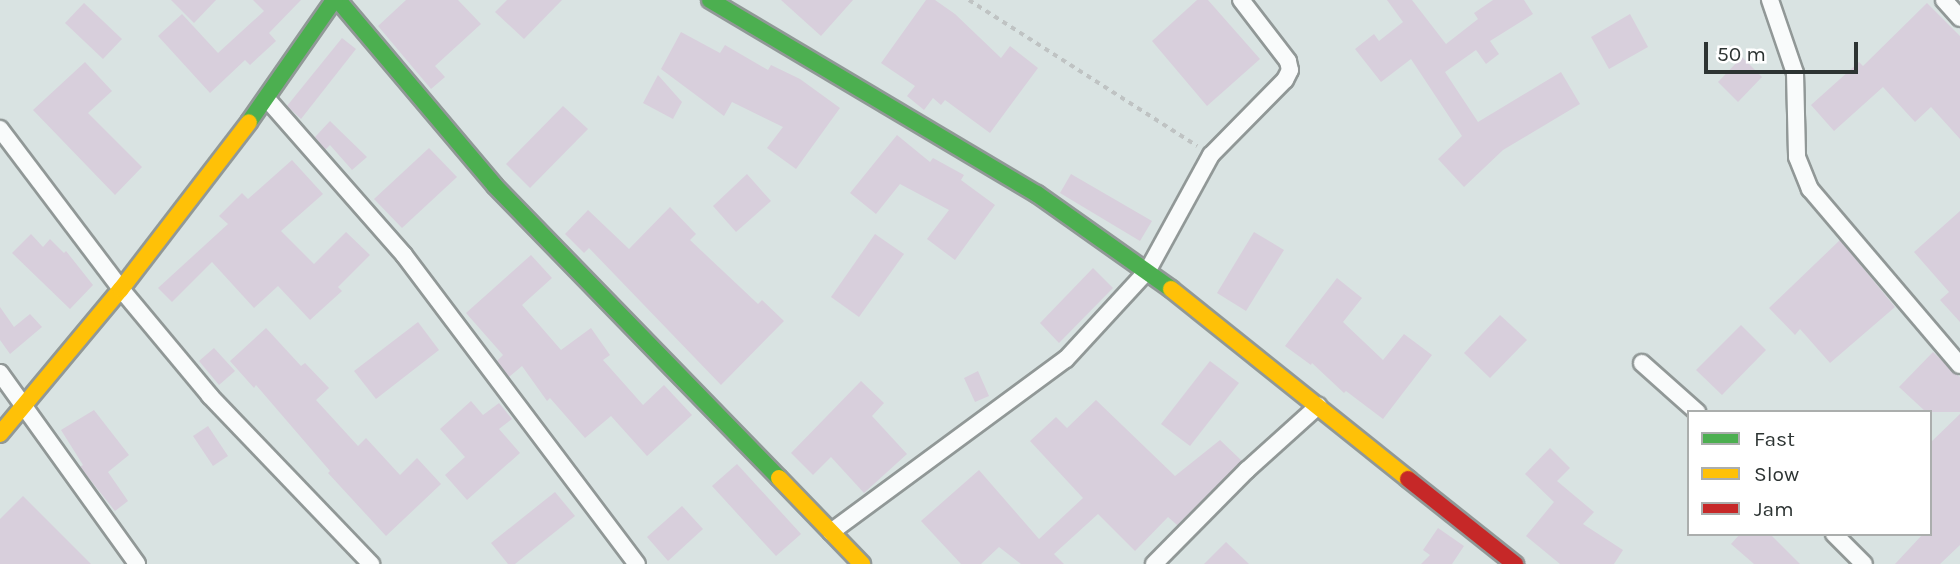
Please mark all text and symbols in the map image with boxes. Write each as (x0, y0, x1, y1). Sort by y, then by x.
scale bar (1708, 28, 1862, 72)
text: 50 m (1717, 42, 1766, 66)
legend (1687, 410, 1932, 536)
text: Fast (1754, 427, 1795, 451)
text: Slow (1754, 462, 1799, 486)
text: Jam (1754, 497, 1794, 521)

